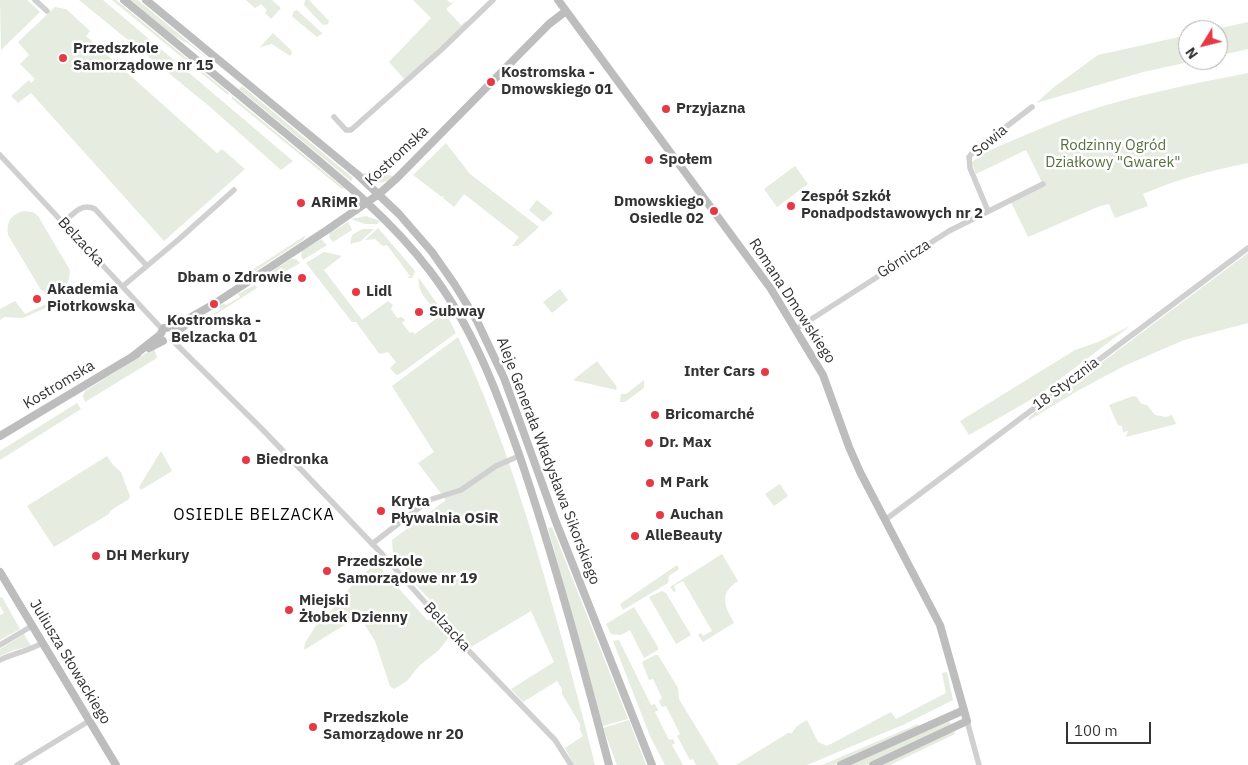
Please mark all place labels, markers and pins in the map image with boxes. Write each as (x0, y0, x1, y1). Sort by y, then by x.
place label: Przedszkole Samorządowe nr 15 (73, 40, 214, 75)
marker: Przedszkole Samorządowe nr 15 (57, 52, 69, 64)
place label: Kostromska - Dmowskiego 01 (501, 64, 613, 99)
marker: Kostromska - Dmowskiego 01 (485, 76, 497, 88)
place label: Przyjazna (676, 100, 746, 118)
marker: Przyjazna (660, 103, 672, 115)
place label: Społem (659, 151, 712, 169)
marker: Społem (643, 154, 655, 166)
place label: Zespół Szkół Ponadpodstawowych nr 2 (801, 188, 983, 223)
place label: Dmowskiego Osiedle 02 (614, 193, 704, 228)
place label: ARiMR (311, 194, 358, 212)
marker: ARiMR (295, 197, 307, 209)
marker: Zespół Szkół Ponadpodstawowych nr 2 (785, 200, 797, 212)
marker: Dmowskiego Osiedle 02 (708, 205, 720, 217)
place label: Dbam o Zdrowie (177, 269, 292, 287)
marker: Dbam o Zdrowie (296, 272, 308, 284)
place label: Akademia Piotrkowska (47, 281, 135, 316)
place label: Lidl (366, 283, 392, 301)
marker: Lidl (350, 286, 362, 298)
marker: Akademia Piotrkowska (31, 293, 43, 305)
marker: Kostromska - Belzacka 01 (208, 298, 220, 310)
place label: Subway (429, 303, 485, 321)
marker: Subway (413, 306, 425, 318)
place label: Kostromska - Belzacka 01 (167, 312, 261, 347)
place label: Inter Cars (684, 363, 755, 381)
marker: Inter Cars (759, 366, 771, 378)
place label: Bricomarché (665, 406, 755, 424)
marker: Bricomarché (649, 409, 661, 421)
place label: Dr. Max (659, 434, 712, 452)
marker: Dr. Max (643, 437, 655, 449)
place label: Biedronka (256, 451, 328, 469)
marker: Biedronka (240, 454, 252, 466)
place label: M Park (660, 474, 709, 492)
marker: M Park (644, 477, 656, 489)
place label: Kryta Pływalnia OSiR (391, 493, 499, 528)
marker: Kryta Pływalnia OSiR (375, 505, 387, 517)
place label: Auchan (670, 506, 723, 524)
marker: Auchan (654, 509, 666, 521)
place label: AlleBeauty (645, 527, 722, 545)
marker: AlleBeauty (629, 530, 641, 542)
place label: DH Merkury (106, 547, 189, 565)
marker: DH Merkury (90, 550, 102, 562)
place label: Przedszkole Samorządowe nr 19 (337, 553, 478, 588)
marker: Przedszkole Samorządowe nr 19 (321, 565, 333, 577)
place label: Miejski Żłobek Dzienny (299, 592, 408, 627)
marker: Miejski Żłobek Dzienny (283, 604, 295, 616)
place label: Przedszkole Samorządowe nr 20 (323, 709, 464, 744)
marker: Przedszkole Samorządowe nr 20 (307, 721, 319, 733)

